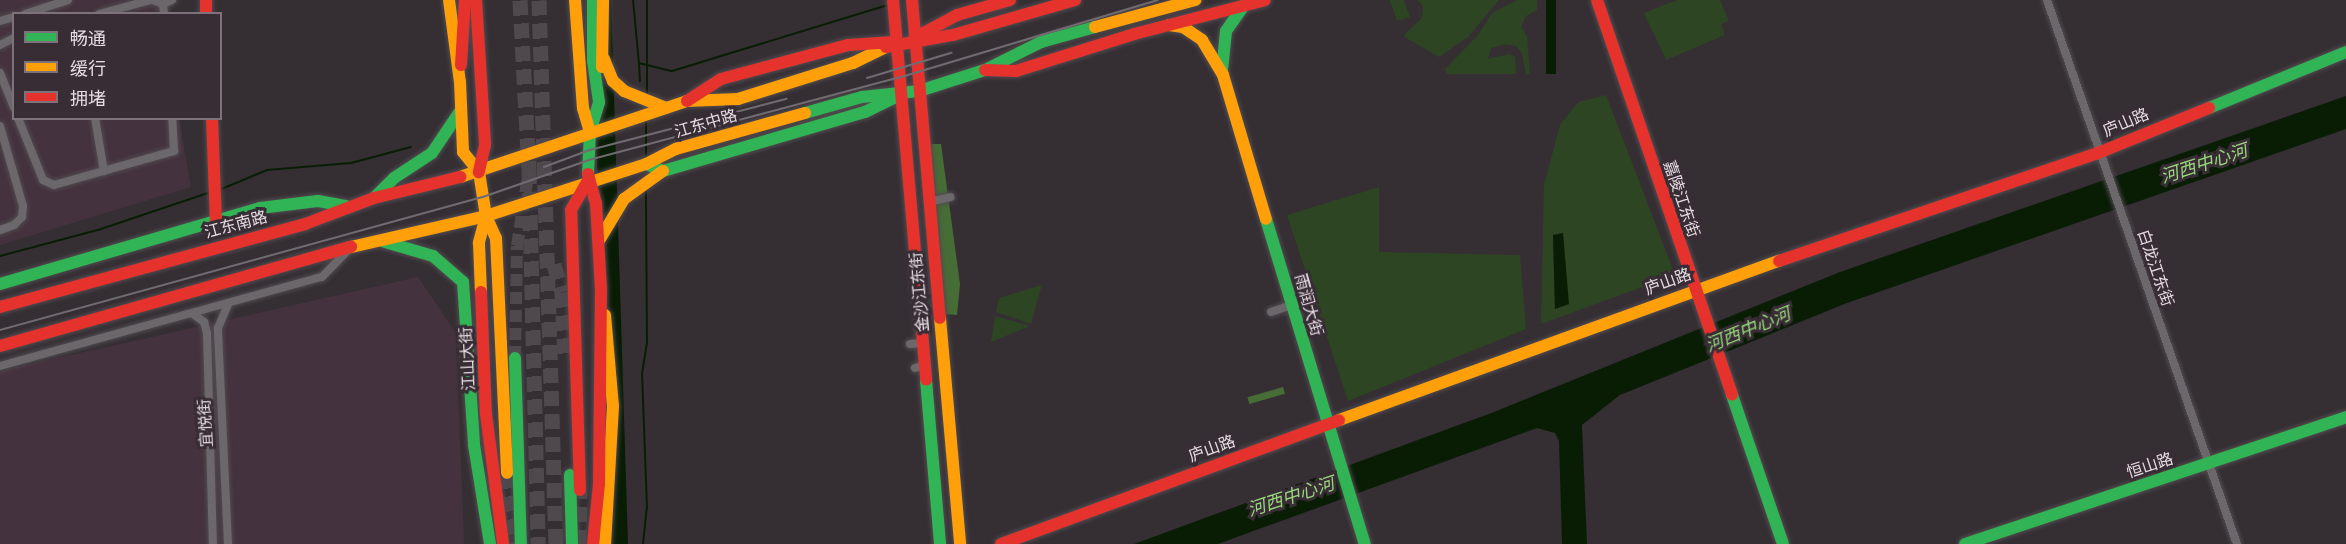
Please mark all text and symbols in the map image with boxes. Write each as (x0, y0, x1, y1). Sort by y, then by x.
legend (12, 12, 222, 120)
text: 畅通 (70, 27, 106, 51)
text: 缓行 (70, 57, 106, 81)
text: 拥堵 (70, 87, 106, 111)
street label: 庐山路 (2100, 105, 2152, 141)
street label: 江东中路 (673, 106, 739, 142)
water label: 河西中心河 (2158, 140, 2250, 188)
street label: 嘉陵江东街 (1659, 158, 1703, 240)
street label: 江东南路 (203, 207, 269, 243)
street label: 白龙江东街 (2133, 227, 2177, 309)
street label: 金沙江东街 (907, 251, 933, 333)
street label: 庐山路 (1642, 265, 1694, 299)
street label: 雨润大街 (1290, 272, 1326, 338)
water label: 河西中心河 (1702, 303, 1794, 357)
street label: 江山大街 (457, 327, 479, 391)
street label: 宜悦街 (195, 399, 217, 447)
street label: 庐山路 (1186, 432, 1238, 466)
street label: 恒山路 (2124, 449, 2176, 483)
water label: 河西中心河 (1245, 473, 1337, 521)

